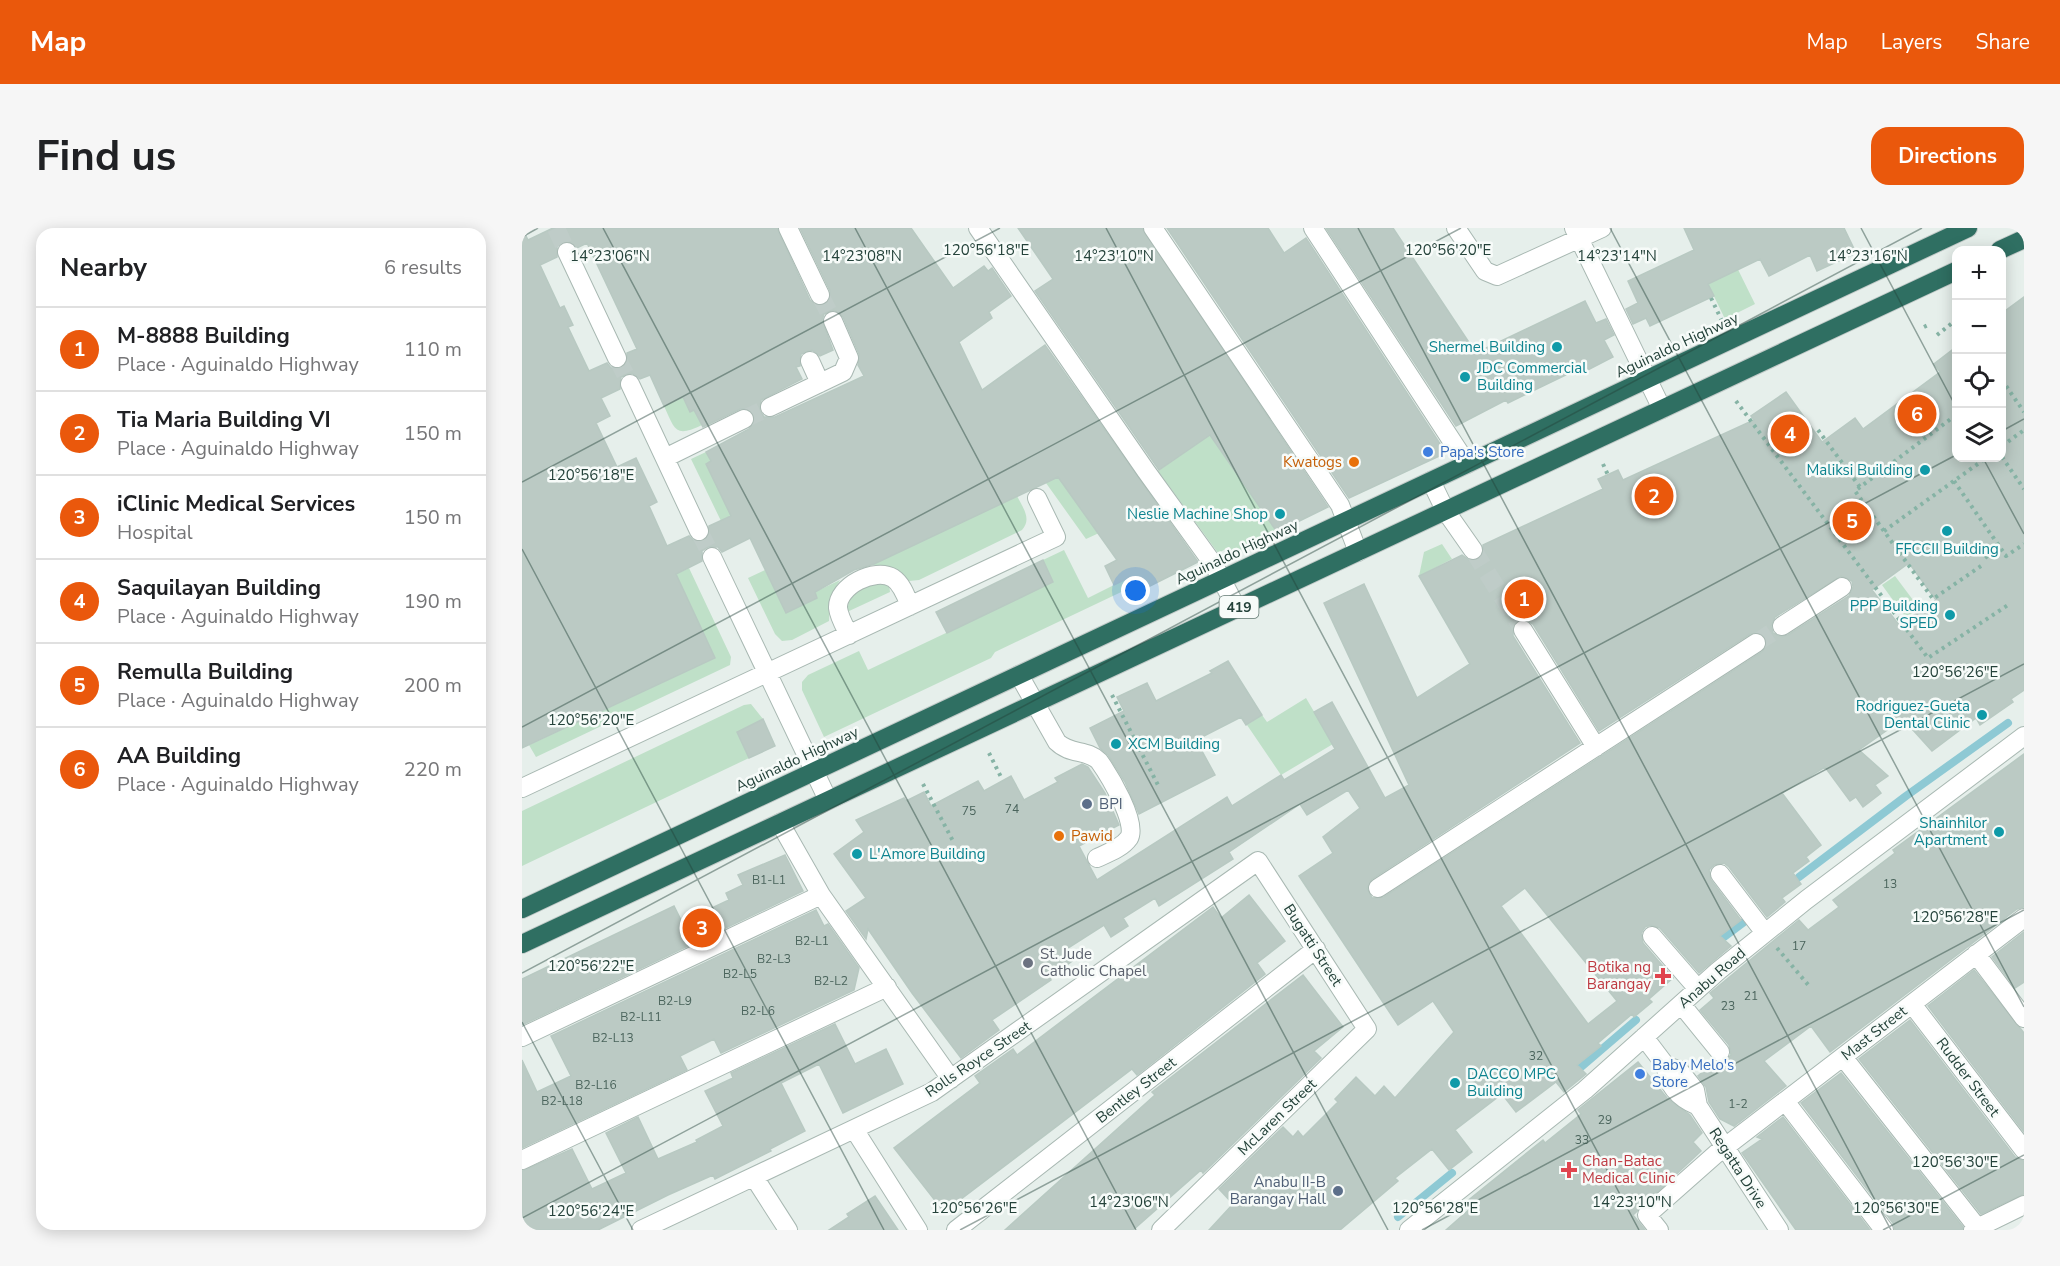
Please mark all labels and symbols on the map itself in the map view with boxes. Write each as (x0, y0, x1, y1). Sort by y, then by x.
text: 120°56'18"E (943, 240, 1029, 260)
text: 120°56'20"E (1405, 240, 1491, 260)
text: 14°23'06"N (570, 246, 650, 266)
text: 14°23'08"N (822, 246, 902, 266)
text: 14°23'10"N (1074, 246, 1154, 266)
text: 14°23'14"N (1577, 246, 1657, 266)
text: 14°23'16"N (1828, 246, 1908, 266)
street label: Aguinaldo Highway (1612, 308, 1742, 382)
place label: Shermel Building (1429, 337, 1545, 357)
marker: Shermel Building (1550, 340, 1564, 354)
place label: JDC Commercial Building (1476, 358, 1587, 395)
marker: JDC Commercial Building (1458, 370, 1472, 384)
pin: 6 (1898, 392, 1936, 436)
pin: 4 (1770, 412, 1810, 456)
place label: Papa's Store (1440, 442, 1524, 462)
marker: Papa's Store (1421, 445, 1435, 459)
place label: Kwatogs (1283, 452, 1342, 472)
marker: Kwatogs (1347, 455, 1361, 469)
place label: Maliksi Building (1806, 460, 1913, 480)
marker: Maliksi Building (1918, 463, 1932, 477)
text: 120°56'18"E (548, 465, 634, 485)
pin: 2 (1634, 474, 1674, 518)
pin: 5 (1832, 498, 1872, 544)
place label: Neslie Machine Shop (1127, 504, 1268, 524)
marker: Neslie Machine Shop (1273, 507, 1287, 521)
street label: Aguinaldo Highway (1172, 515, 1302, 589)
marker: FFCCII Building (1940, 524, 1954, 538)
place label: FFCCII Building (1895, 539, 1999, 559)
your location (1121, 576, 1150, 605)
pin: 1 (1504, 576, 1544, 622)
road number: 419 (1220, 596, 1258, 618)
place label: PPP Building SPED (1850, 596, 1938, 633)
marker: PPP Building SPED (1943, 608, 1957, 622)
text: 120°56'26"E (1912, 662, 1998, 682)
place label: Rodriguez-Gueta Dental Clinic (1856, 696, 1970, 733)
marker: Rodriguez-Gueta Dental Clinic (1975, 708, 1989, 722)
text: 120°56'20"E (548, 710, 634, 730)
street label: Aguinaldo Highway (732, 722, 862, 796)
place label: XCM Building (1128, 734, 1220, 754)
marker: XCM Building (1109, 737, 1123, 751)
place label: BPI (1099, 794, 1122, 814)
marker: BPI (1080, 797, 1094, 811)
house number: 74 (1005, 801, 1019, 817)
house number: 75 (962, 803, 976, 819)
place label: Shainhilor Apartment (1914, 813, 1988, 850)
marker: Shainhilor Apartment (1992, 825, 2006, 839)
place label: Pawid (1071, 826, 1113, 846)
marker: Pawid (1052, 829, 1066, 843)
place label: L'Amore Building (869, 844, 986, 864)
marker: L'Amore Building (850, 847, 864, 861)
house number: B1-L1 (752, 872, 786, 888)
house number: 13 (1883, 876, 1897, 892)
street label: Bugatti Street (1279, 900, 1347, 990)
pin: 3 (682, 906, 722, 950)
text: 120°56'28"E (1912, 907, 1998, 927)
house number: B2-L1 (795, 933, 829, 949)
house number: 17 (1792, 938, 1806, 954)
street label: Anabu Road (1674, 943, 1750, 1013)
place label: St. Jude Catholic Chapel (1040, 944, 1147, 981)
house number: B2-L3 (757, 951, 791, 967)
text: 120°56'22"E (548, 956, 634, 976)
marker: St. Jude Catholic Chapel (1021, 956, 1035, 970)
place label: Botika ng Barangay (1587, 957, 1651, 994)
house number: B2-L5 (723, 966, 757, 982)
marker: Botika ng Barangay (1656, 969, 1670, 983)
house number: B2-L2 (814, 973, 848, 989)
house number: 21 (1744, 988, 1758, 1004)
house number: B2-L9 (658, 993, 692, 1009)
house number: 23 (1721, 998, 1735, 1014)
street label: Mast Street (1837, 1001, 1911, 1065)
house number: B2-L6 (741, 1003, 775, 1019)
house number: B2-L11 (620, 1009, 662, 1025)
street label: Rolls Royce Street (921, 1016, 1035, 1102)
house number: B2-L13 (592, 1030, 634, 1046)
street label: Rudder Street (1932, 1033, 2005, 1121)
house number: 32 (1529, 1048, 1543, 1064)
street label: Bentley Street (1092, 1052, 1181, 1128)
place label: Baby Melo's Store (1652, 1055, 1734, 1092)
place label: DACCO MPC Building (1467, 1064, 1556, 1101)
marker: Baby Melo's Store (1633, 1067, 1647, 1081)
street label: McLaren Street (1233, 1074, 1321, 1160)
marker: DACCO MPC Building (1448, 1076, 1462, 1090)
house number: B2-L16 (575, 1077, 617, 1093)
house number: B2-L18 (541, 1093, 583, 1109)
house number: 1-2 (1728, 1096, 1748, 1112)
house number: 29 (1598, 1112, 1612, 1128)
street label: Regatta Drive (1704, 1124, 1772, 1212)
house number: 33 (1575, 1132, 1589, 1148)
place label: Chan-Batac Medical Clinic (1582, 1151, 1675, 1188)
text: 120°56'30"E (1912, 1152, 1998, 1172)
marker: Chan-Batac Medical Clinic (1560, 1161, 1578, 1179)
place label: Anabu II-B Barangay Hall (1230, 1172, 1327, 1209)
marker: Anabu II-B Barangay Hall (1331, 1184, 1345, 1198)
text: 14°23'06"N (1089, 1192, 1169, 1212)
text: 14°23'10"N (1592, 1192, 1672, 1212)
text: 120°56'26"E (931, 1198, 1017, 1218)
text: 120°56'28"E (1392, 1198, 1478, 1218)
text: 120°56'30"E (1853, 1198, 1939, 1218)
text: 120°56'24"E (548, 1201, 634, 1221)

